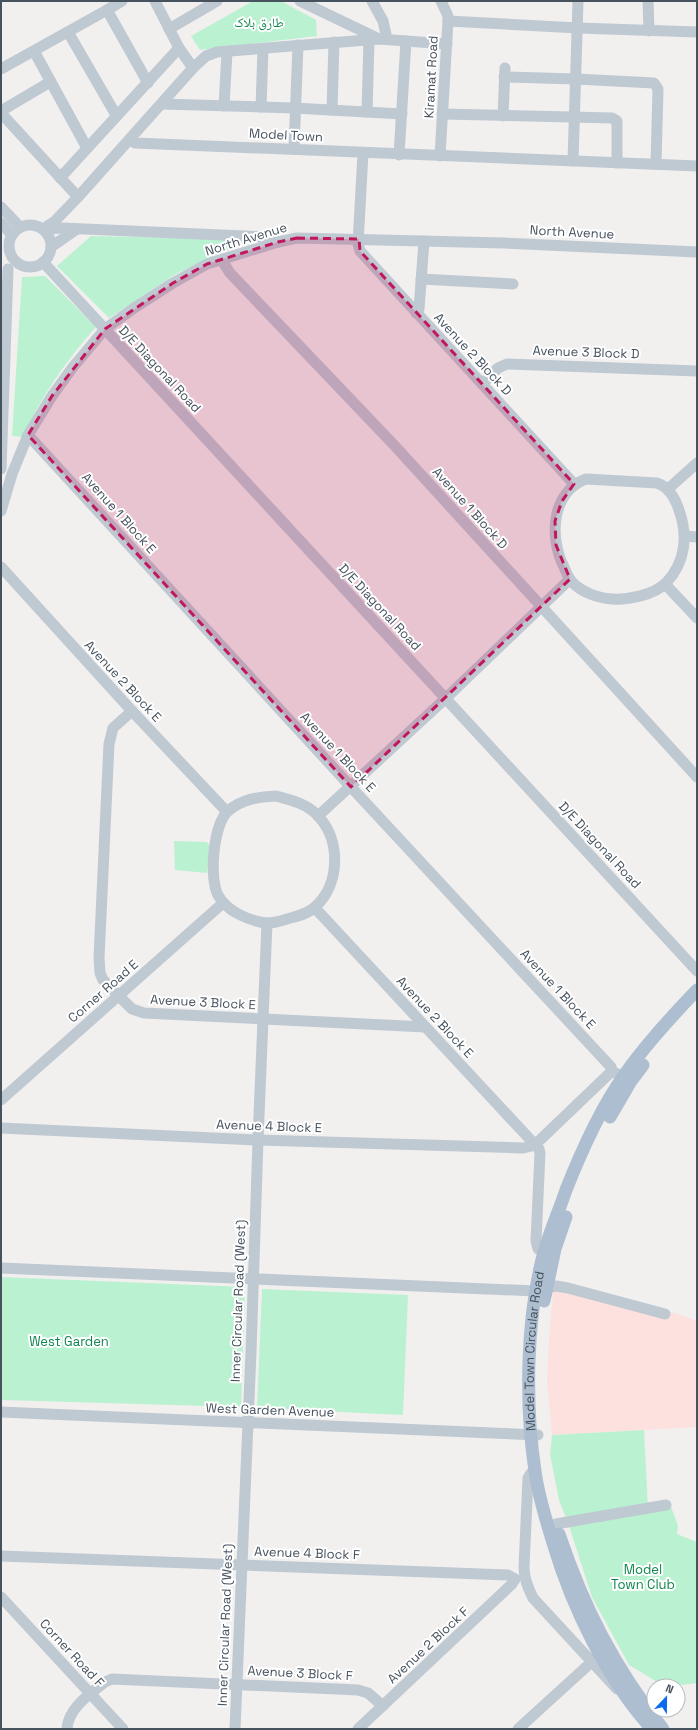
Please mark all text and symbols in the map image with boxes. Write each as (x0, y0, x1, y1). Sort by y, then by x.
park label: طارق بلاک (234, 14, 284, 31)
street label: Kiramat Road (420, 35, 442, 119)
street label: Model Town (249, 125, 323, 145)
street label: North Avenue (203, 219, 289, 259)
street label: North Avenue (529, 221, 615, 243)
street label: Avenue 2 Block D (430, 309, 516, 399)
street label: D/E Diagonal Road (115, 322, 205, 416)
street label: Avenue 3 Block D (532, 342, 640, 362)
street label: Avenue 1 Block D (429, 463, 511, 553)
street label: Avenue 1 Block E (78, 469, 160, 557)
street label: D/E Diagonal Road (335, 560, 425, 654)
street label: Avenue 2 Block E (81, 637, 165, 725)
street label: Avenue 1 Block E (297, 708, 379, 796)
street label: D/E Diagonal Road (555, 798, 645, 892)
street label: Avenue 1 Block E (517, 945, 599, 1033)
street label: Corner Road E (64, 956, 142, 1026)
street label: Avenue 2 Block E (393, 973, 477, 1061)
street label: Avenue 3 Block E (150, 991, 256, 1013)
street label: Avenue 4 Block E (216, 1116, 322, 1136)
street label: Inner Circular Road (West) (227, 1219, 249, 1383)
street label: Model Town Circular Road (520, 1270, 548, 1432)
park label: West Garden (29, 1333, 109, 1350)
street label: West Garden Avenue (205, 1399, 335, 1421)
street label: Inner Circular Road (West) (214, 1543, 236, 1707)
street label: Avenue 4 Block F (254, 1543, 360, 1563)
park label: Model Town Club (611, 1561, 675, 1593)
street label: Avenue 2 Block F (384, 1603, 472, 1687)
street label: Corner Road F (36, 1615, 108, 1691)
street label: Avenue 3 Block F (247, 1662, 353, 1684)
north arrow (646, 1678, 686, 1718)
text: N (664, 1681, 676, 1697)

